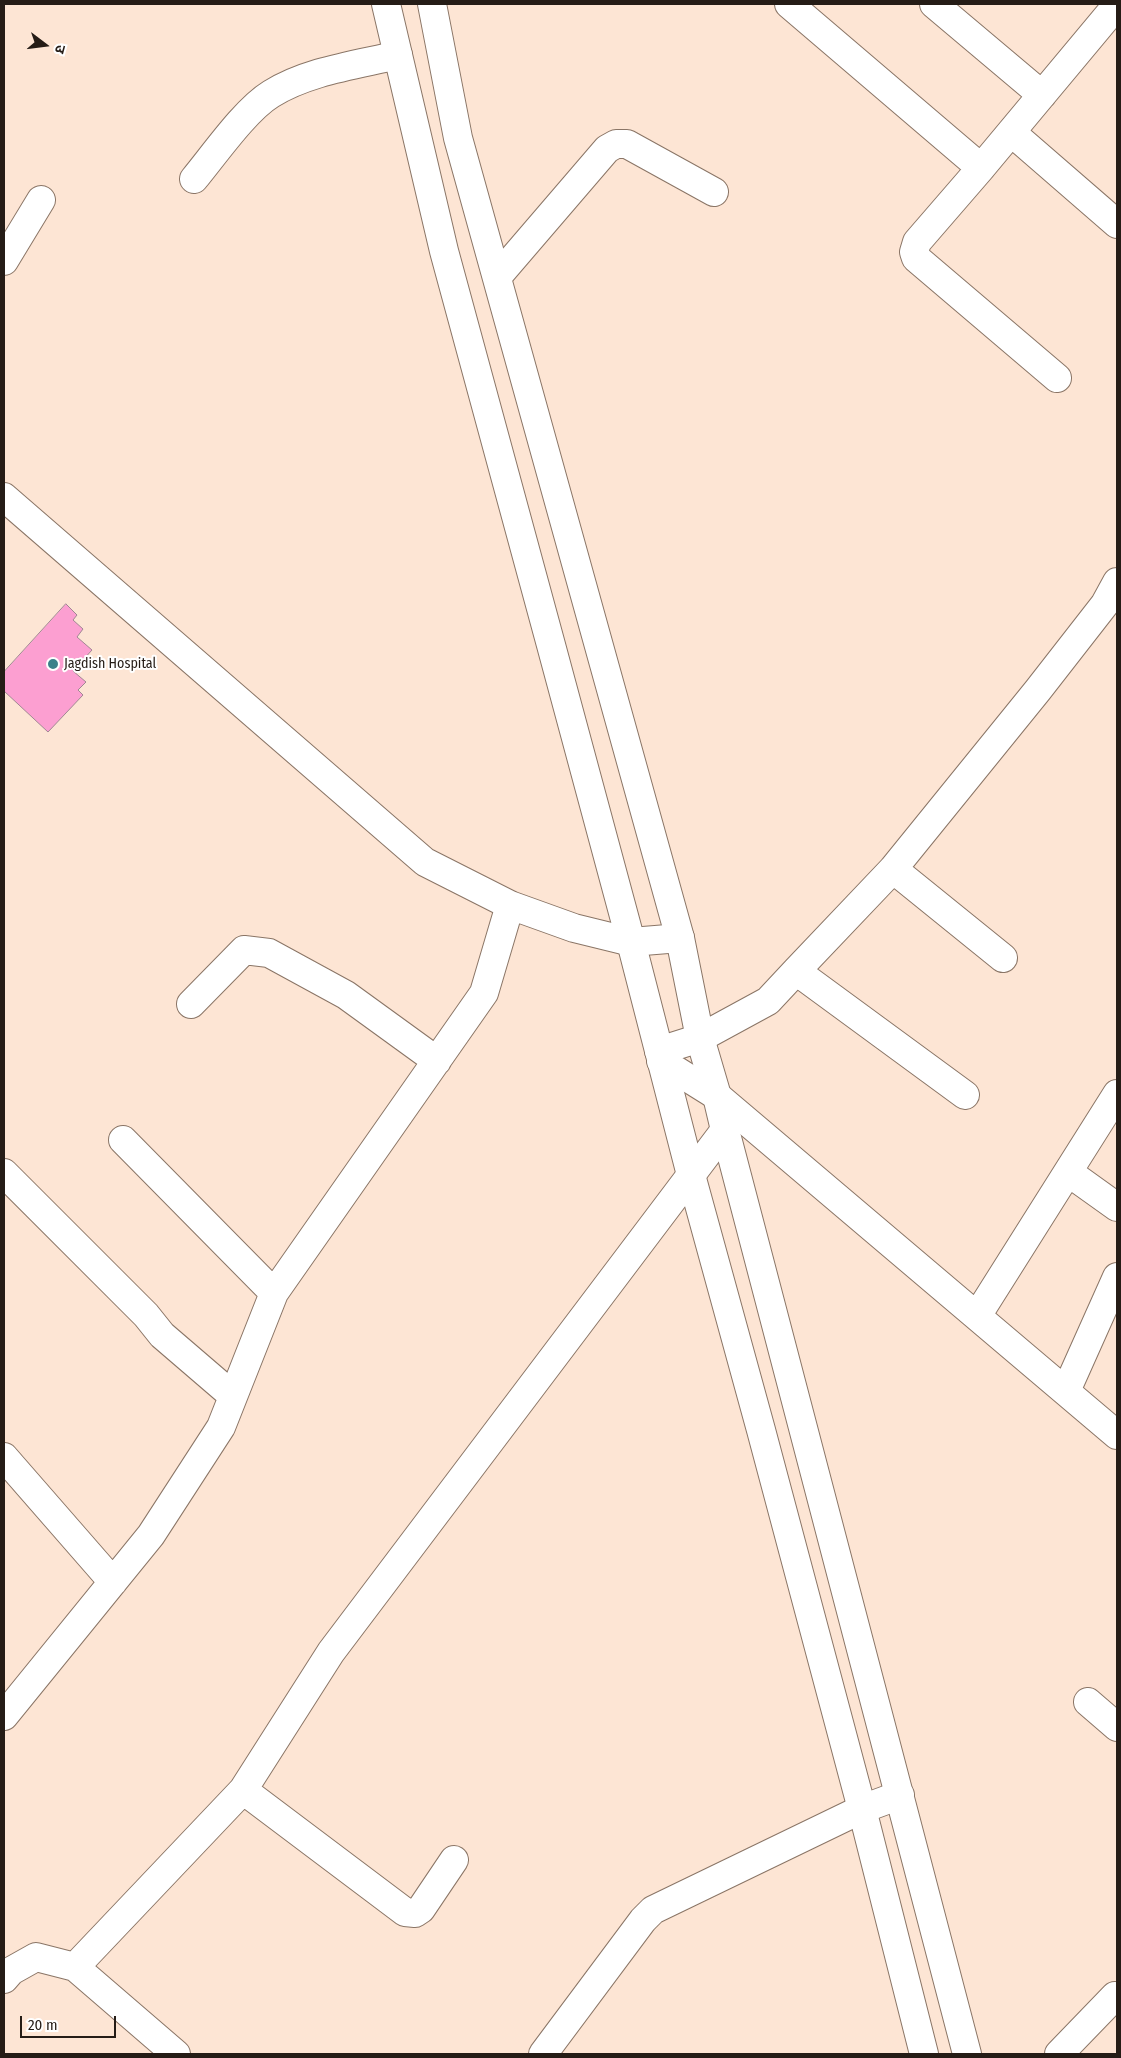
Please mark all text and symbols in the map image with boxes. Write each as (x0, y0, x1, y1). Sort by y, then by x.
north arrow (20, 20, 70, 70)
text: उ (51, 43, 69, 55)
place label: Jagdish Hospital (64, 656, 156, 672)
marker: Jagdish Hospital (46, 657, 60, 671)
scale bar (22, 2006, 119, 2038)
text: 20 m (28, 2016, 58, 2034)

